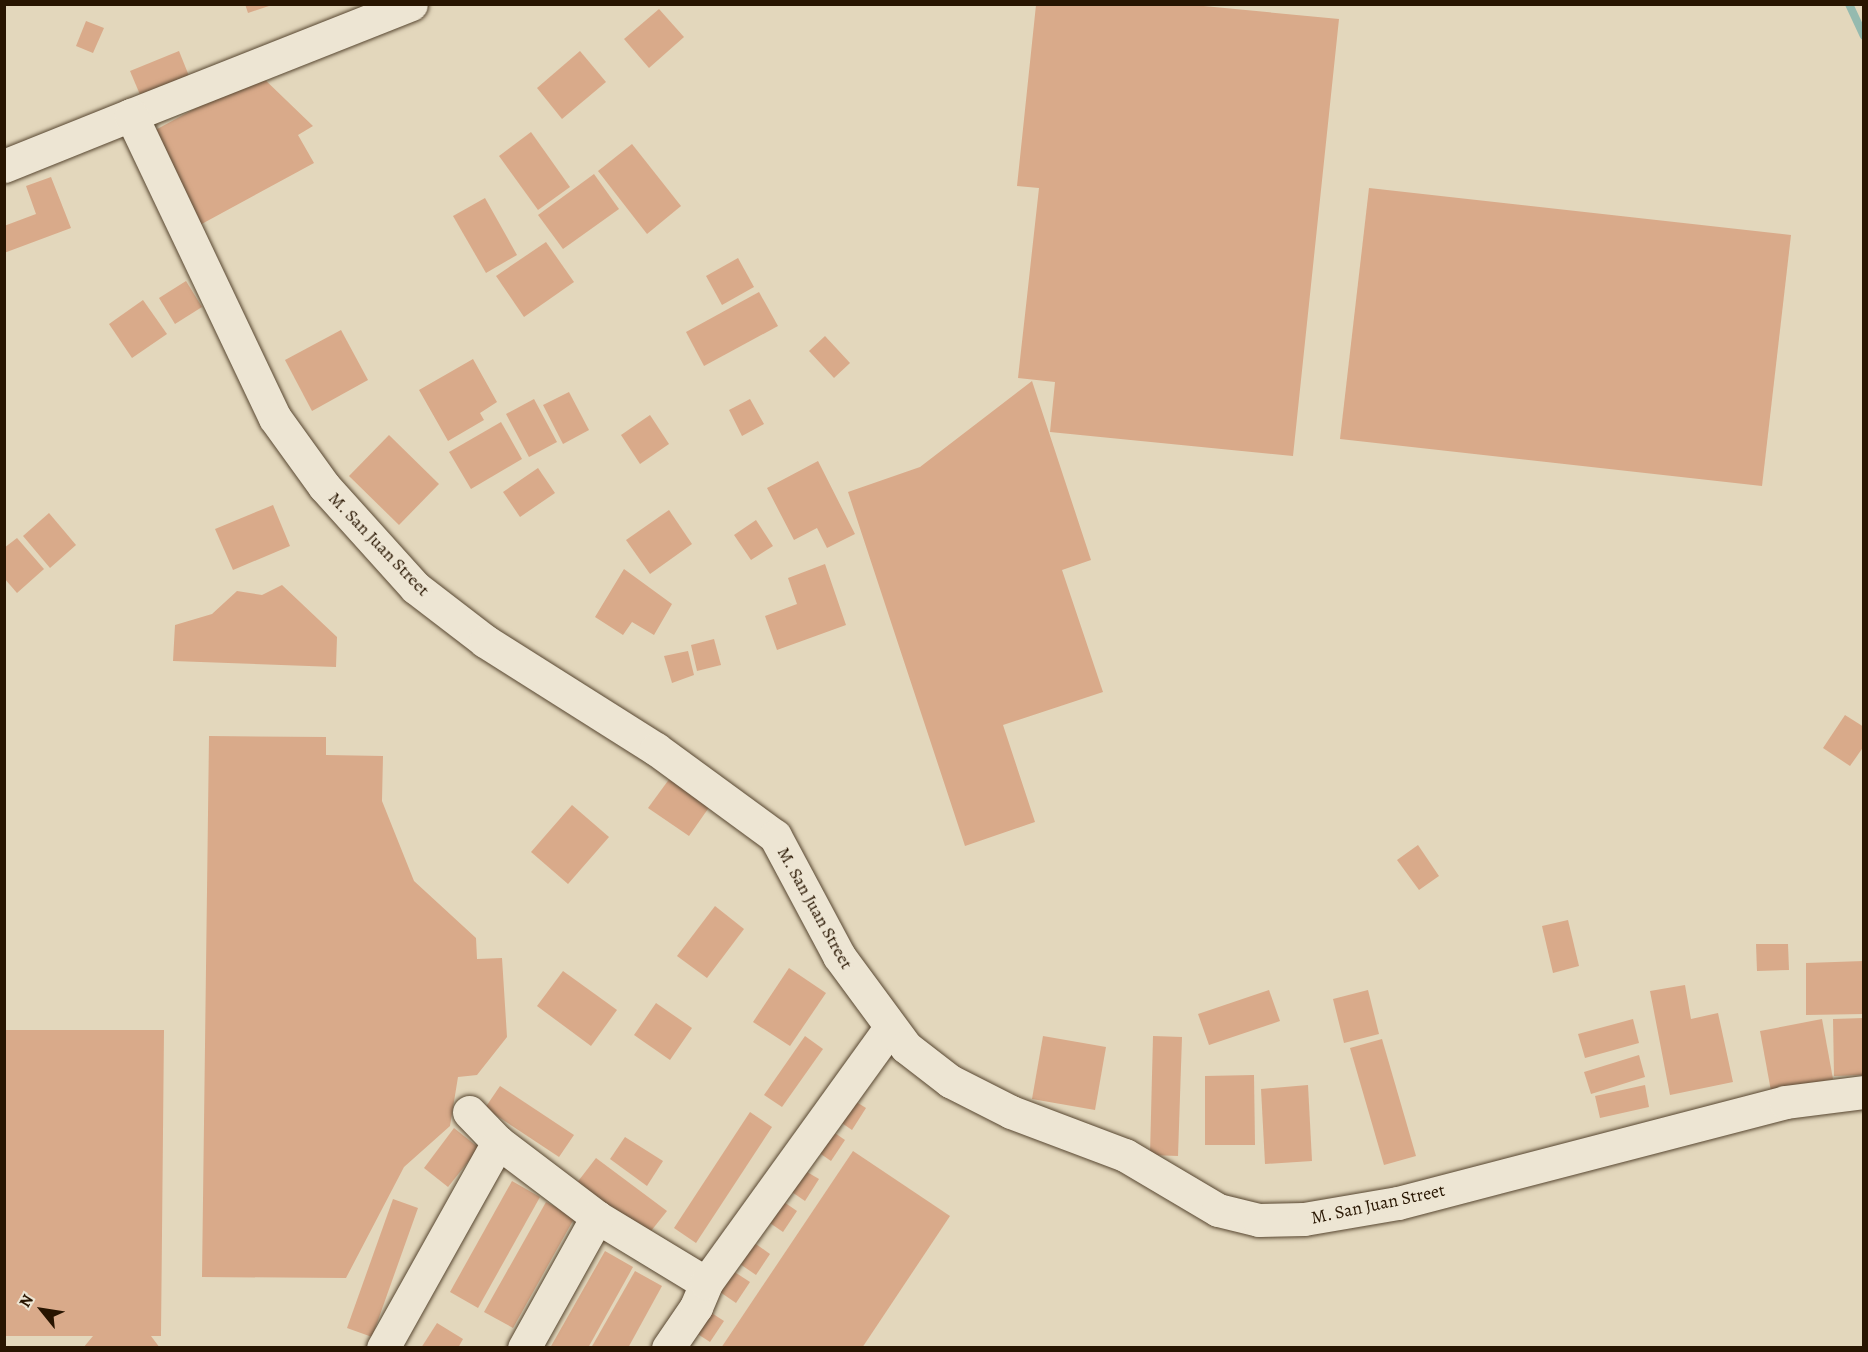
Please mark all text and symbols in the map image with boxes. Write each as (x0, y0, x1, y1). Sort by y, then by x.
street label: M. San Juan Street (324, 487, 434, 601)
street label: M. San Juan Street (772, 843, 858, 973)
street label: M. San Juan Street (1309, 1179, 1447, 1229)
north arrow (12, 1280, 72, 1340)
text: N (14, 1290, 39, 1312)

